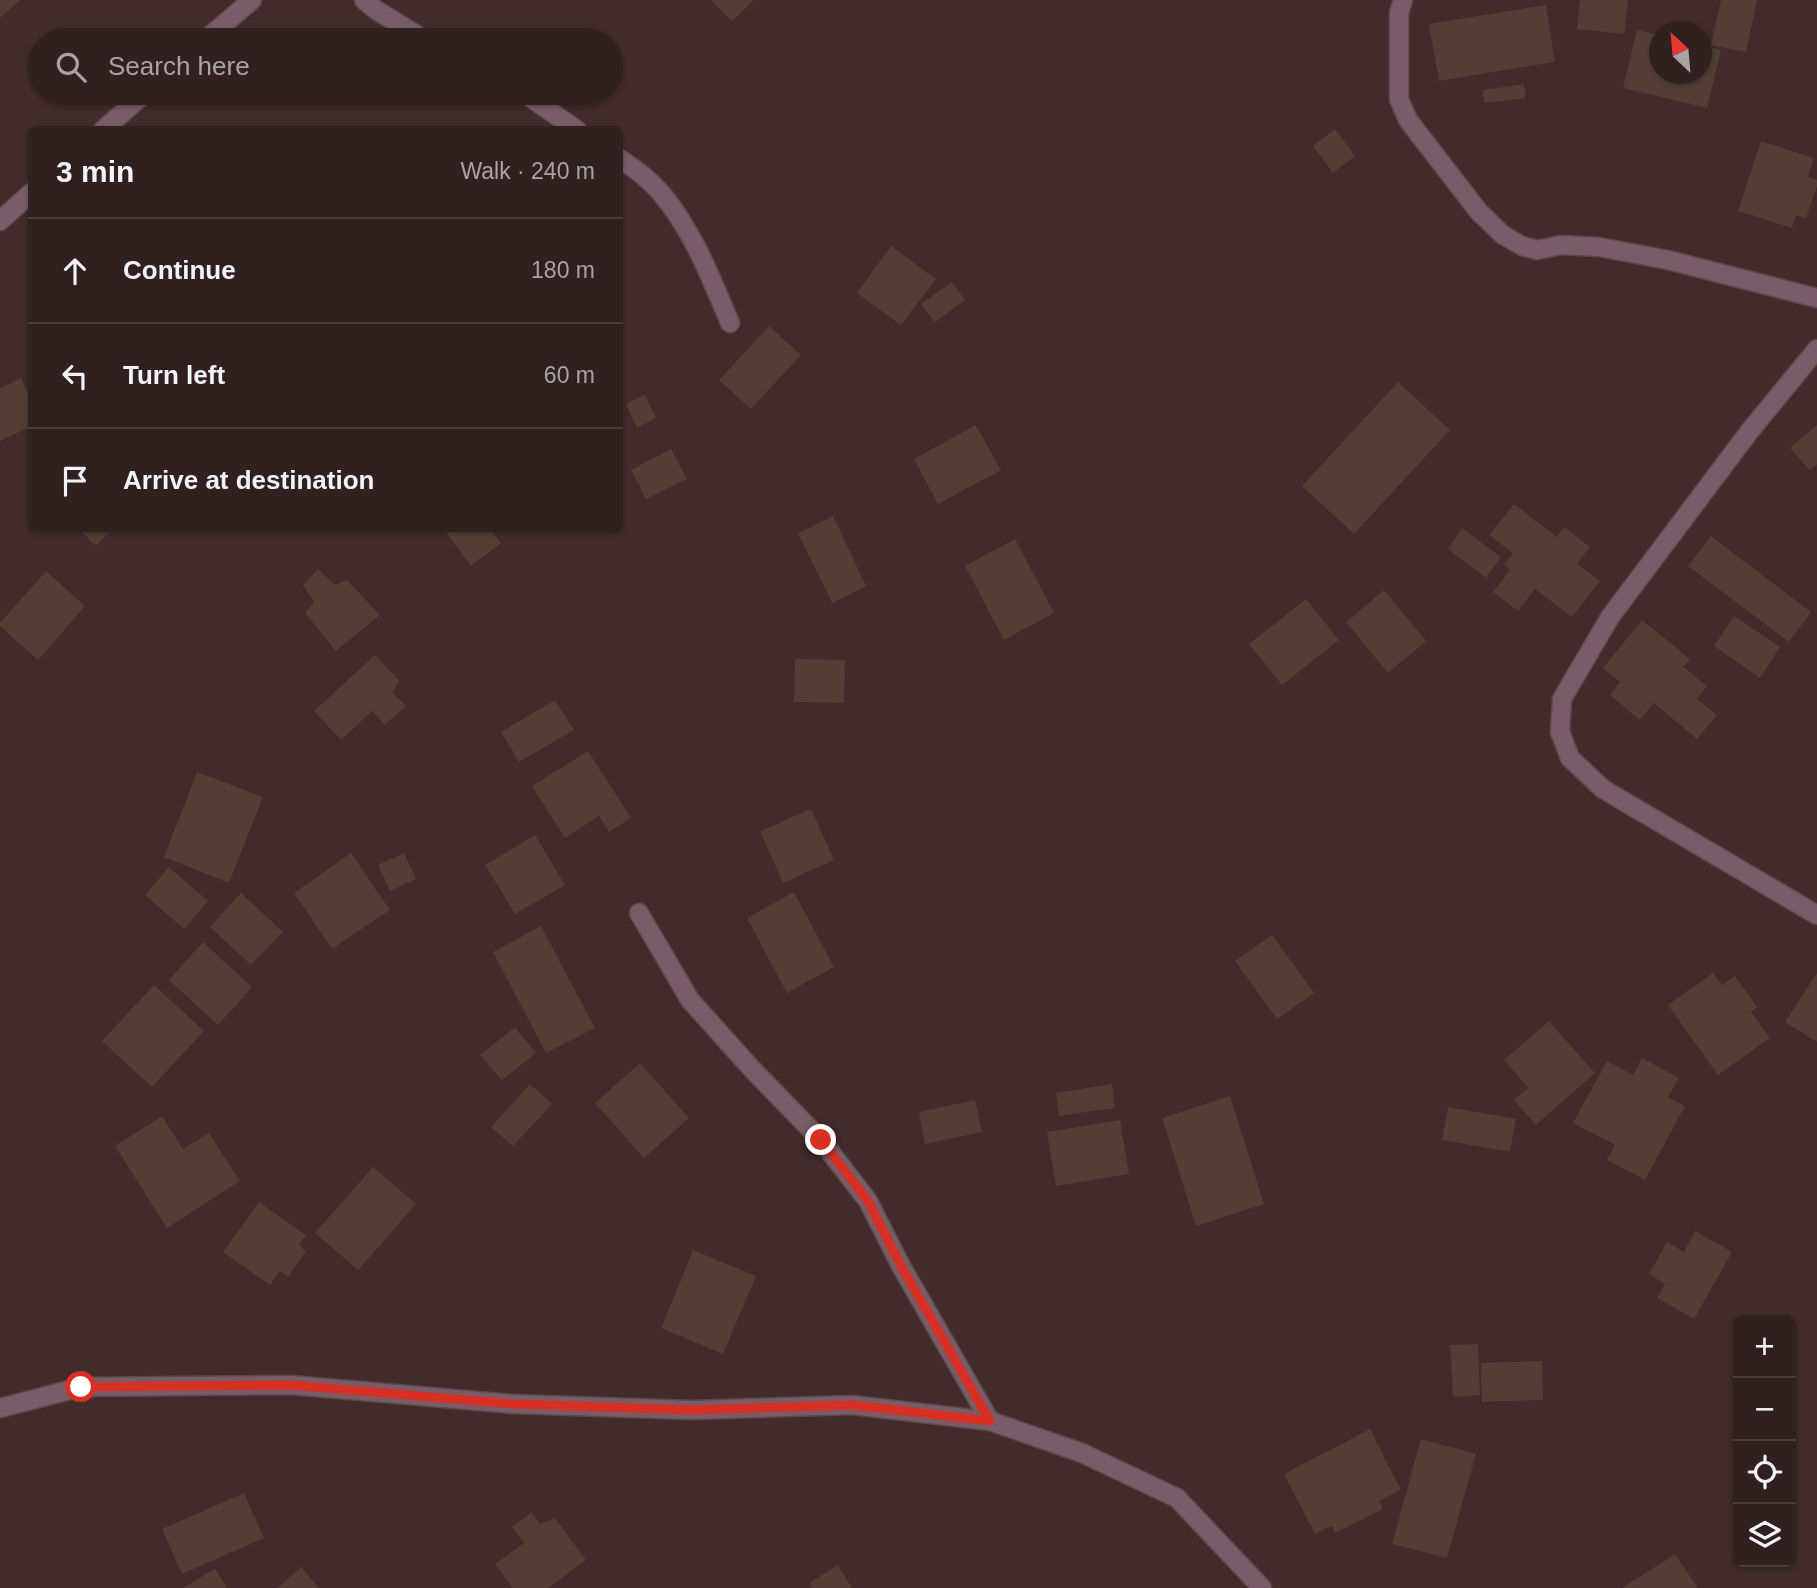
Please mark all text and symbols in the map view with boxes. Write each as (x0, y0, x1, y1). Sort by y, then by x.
north arrow (1649, 21, 1712, 84)
search box (28, 28, 623, 105)
icon: search (52, 48, 90, 86)
text: Search here (108, 51, 250, 81)
text: 3 min (56, 155, 134, 188)
text: Walk · 240 m (460, 158, 595, 184)
icon: ahead (56, 252, 94, 290)
text: Continue (123, 255, 236, 285)
text: 180 m (531, 257, 595, 283)
icon: left (56, 357, 94, 395)
text: Turn left (123, 360, 225, 390)
text: 60 m (544, 362, 595, 388)
icon: arrive (56, 462, 94, 500)
text: Arrive at destination (123, 465, 374, 495)
route end (805, 1124, 836, 1155)
map controls (1733, 1315, 1796, 1567)
button: + (1733, 1315, 1796, 1378)
route start (65, 1371, 96, 1402)
button: − (1733, 1378, 1796, 1441)
button: locate (1733, 1441, 1796, 1504)
button: layers (1733, 1504, 1796, 1567)

